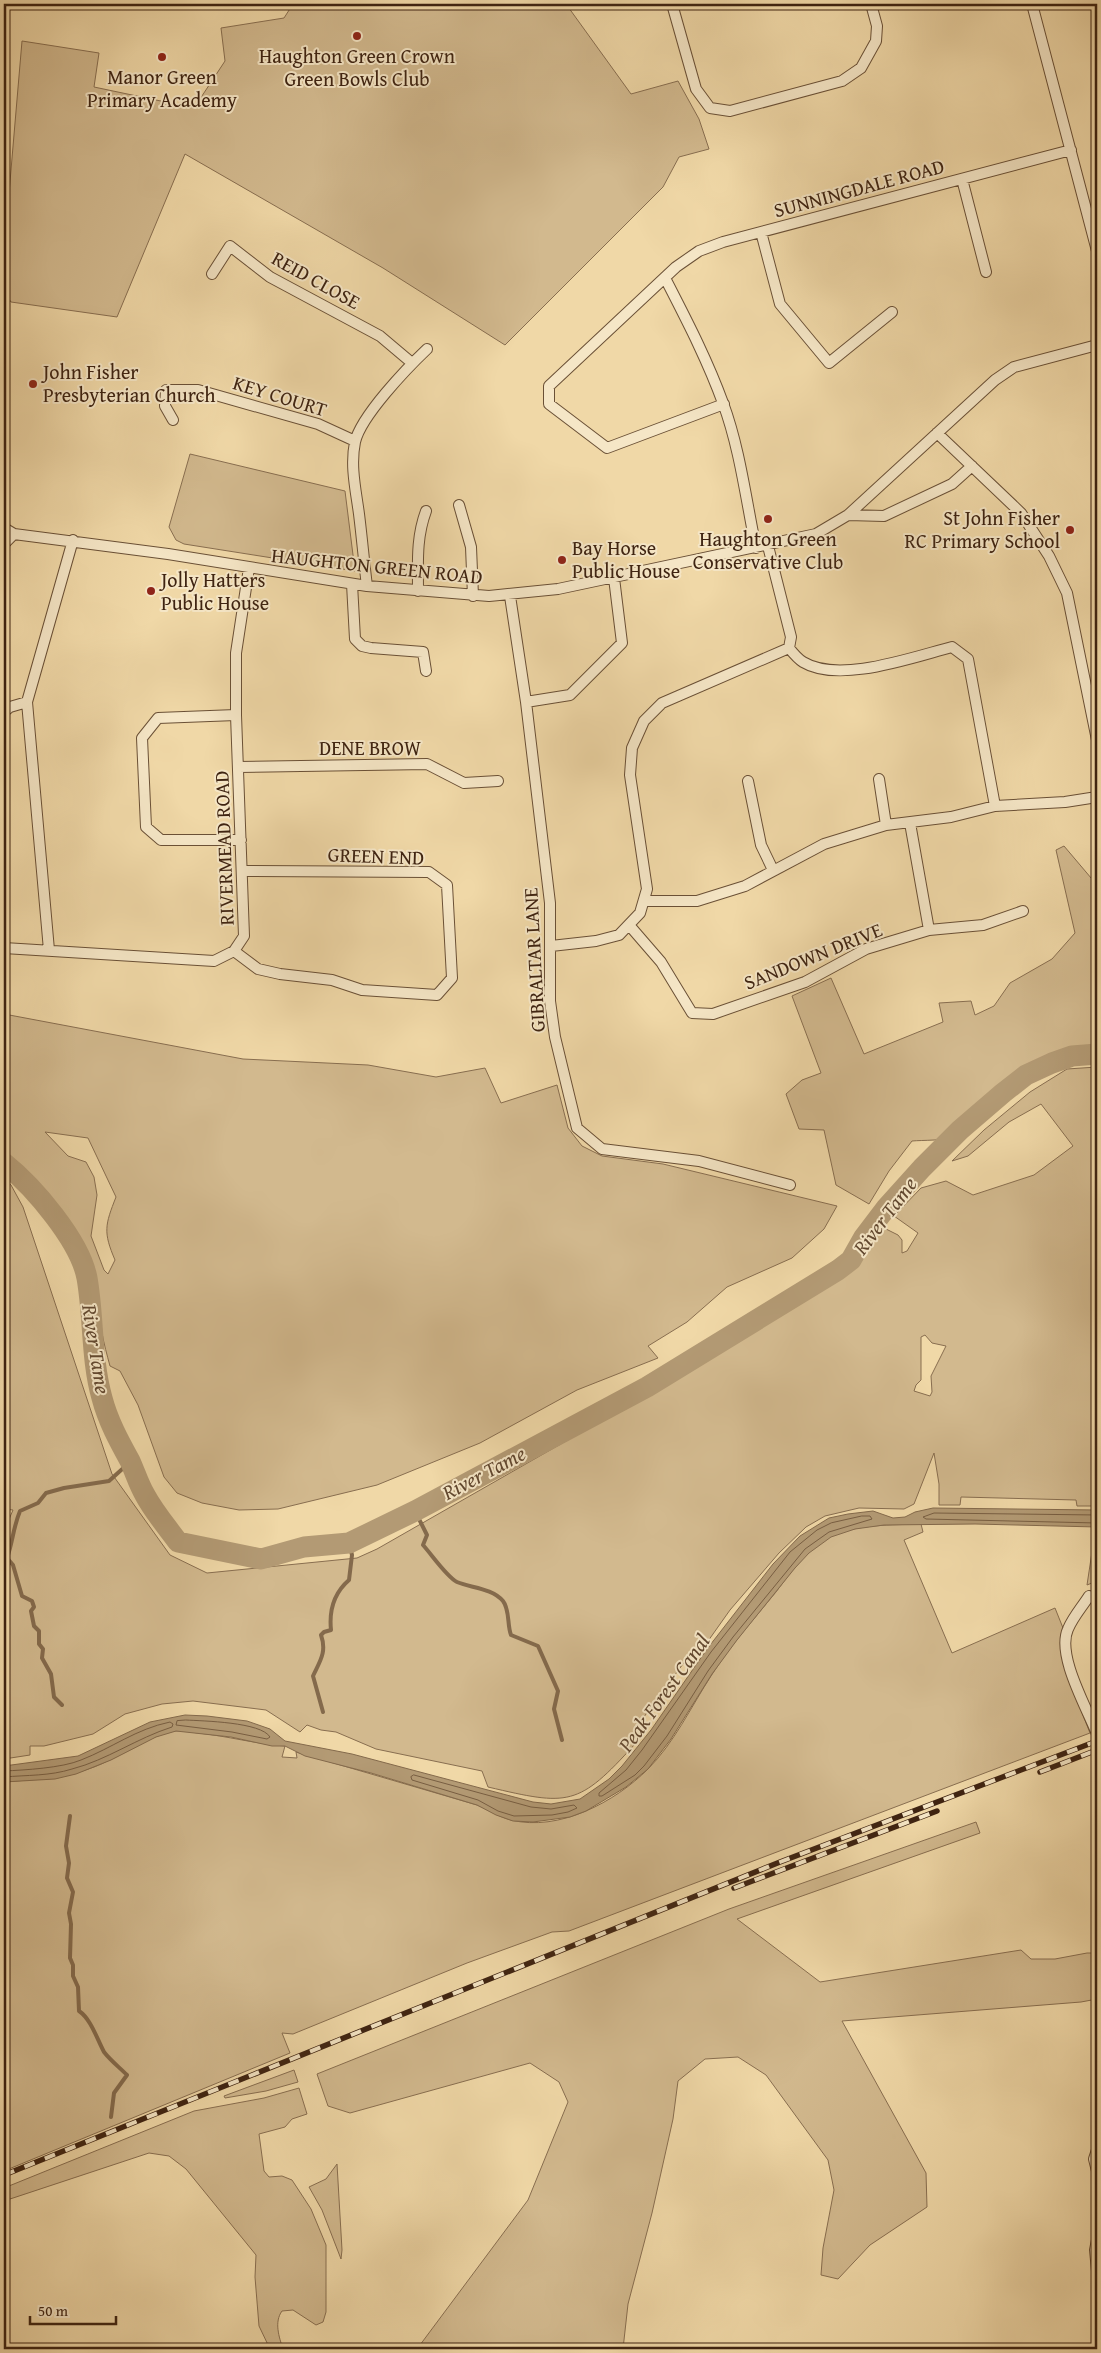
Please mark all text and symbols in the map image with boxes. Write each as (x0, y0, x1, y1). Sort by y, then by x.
marker: Haughton Green Crown Green Bowls Club (351, 30, 363, 42)
place label: Haughton Green Crown Green Bowls Club (259, 41, 455, 93)
marker: Manor Green Primary Academy (156, 51, 168, 63)
place label: Manor Green Primary Academy (87, 62, 237, 114)
street label: SUNNINGDALE ROAD (770, 151, 947, 224)
street label: REID CLOSE (267, 243, 366, 316)
place label: John Fisher Presbyterian Church (40, 357, 215, 409)
street label: KEY COURT (230, 367, 331, 424)
marker: John Fisher Presbyterian Church (27, 378, 39, 390)
place label: St John Fisher RC Primary School (905, 503, 1060, 555)
marker: Haughton Green Conservative Club (762, 513, 774, 525)
place label: Haughton Green Conservative Club (693, 524, 843, 576)
marker: St John Fisher RC Primary School (1064, 524, 1076, 536)
place label: Bay Horse Public House (572, 533, 680, 585)
street label: HAUGHTON GREEN ROAD (270, 540, 484, 591)
marker: Bay Horse Public House (556, 554, 568, 566)
place label: Jolly Hatters Public House (158, 565, 269, 617)
marker: Jolly Hatters Public House (145, 585, 157, 597)
street label: DENE BROW (319, 733, 421, 762)
street label: RIVERMEAD ROAD (206, 770, 241, 926)
street label: GREEN END (327, 839, 425, 872)
street label: GIBRALTAR LANE (515, 887, 552, 1033)
street label: SANDOWN DRIVE (739, 915, 886, 996)
water label: River Tame (844, 1170, 924, 1262)
water label: River Tame (74, 1301, 119, 1396)
water label: River Tame (436, 1438, 531, 1508)
water label: Peak Forest Canal (609, 1627, 717, 1759)
scale bar (30, 2293, 116, 2325)
text: 50 m (38, 2300, 69, 2321)

